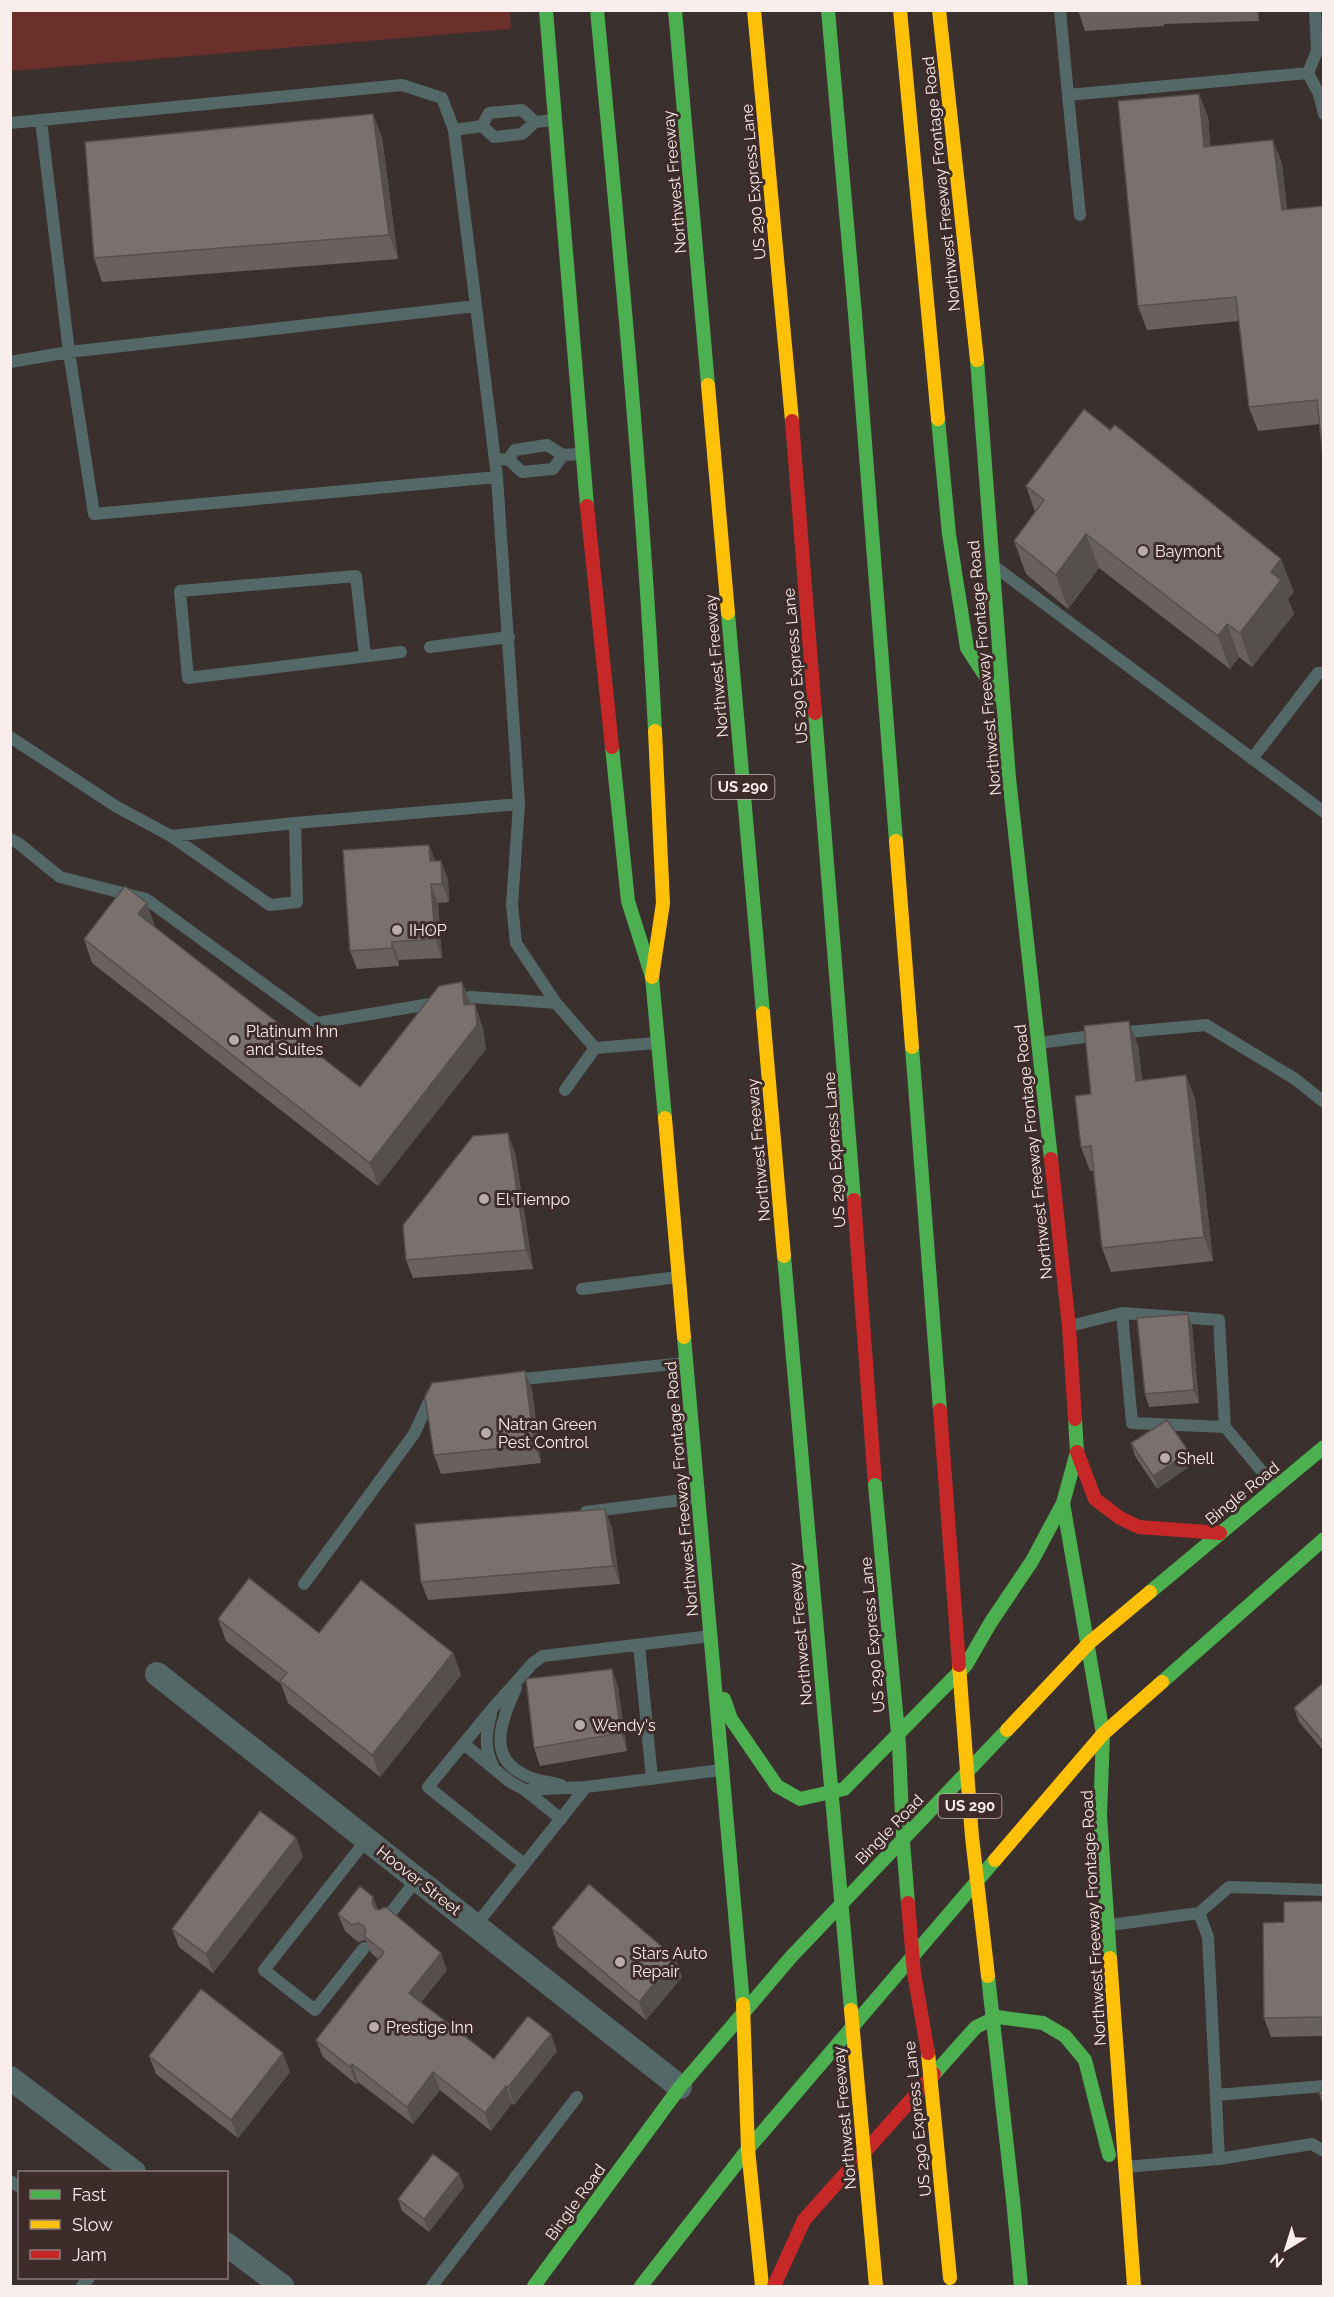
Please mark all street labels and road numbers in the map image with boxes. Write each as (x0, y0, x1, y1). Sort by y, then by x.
street label: Northwest Freeway Frontage Road (919, 56, 964, 312)
street label: US 290 Express Lane (737, 103, 770, 261)
street label: Northwest Freeway (659, 109, 690, 254)
street label: Northwest Freeway Frontage Road (964, 539, 1005, 796)
street label: US 290 Express Lane (779, 587, 812, 745)
street label: Northwest Freeway (701, 593, 732, 738)
road number: US 290 (712, 775, 774, 799)
street label: Northwest Freeway Frontage Road (1011, 1024, 1056, 1280)
street label: US 290 Express Lane (820, 1071, 849, 1229)
street label: Northwest Freeway (743, 1077, 774, 1222)
street label: Northwest Freeway Frontage Road (661, 1360, 702, 1617)
street label: Bingle Road (1202, 1458, 1283, 1529)
street label: US 290 Express Lane (856, 1556, 889, 1714)
street label: Northwest Freeway (785, 1561, 816, 1706)
street label: Northwest Freeway Frontage Road (1077, 1790, 1110, 2046)
street label: Bingle Road (851, 1791, 927, 1868)
road number: US 290 (938, 1794, 1002, 1818)
street label: Hoover Street (373, 1842, 465, 1920)
street label: US 290 Express Lane (900, 2040, 935, 2198)
street label: Northwest Freeway (829, 2045, 860, 2190)
street label: Bingle Road (541, 2160, 609, 2244)

